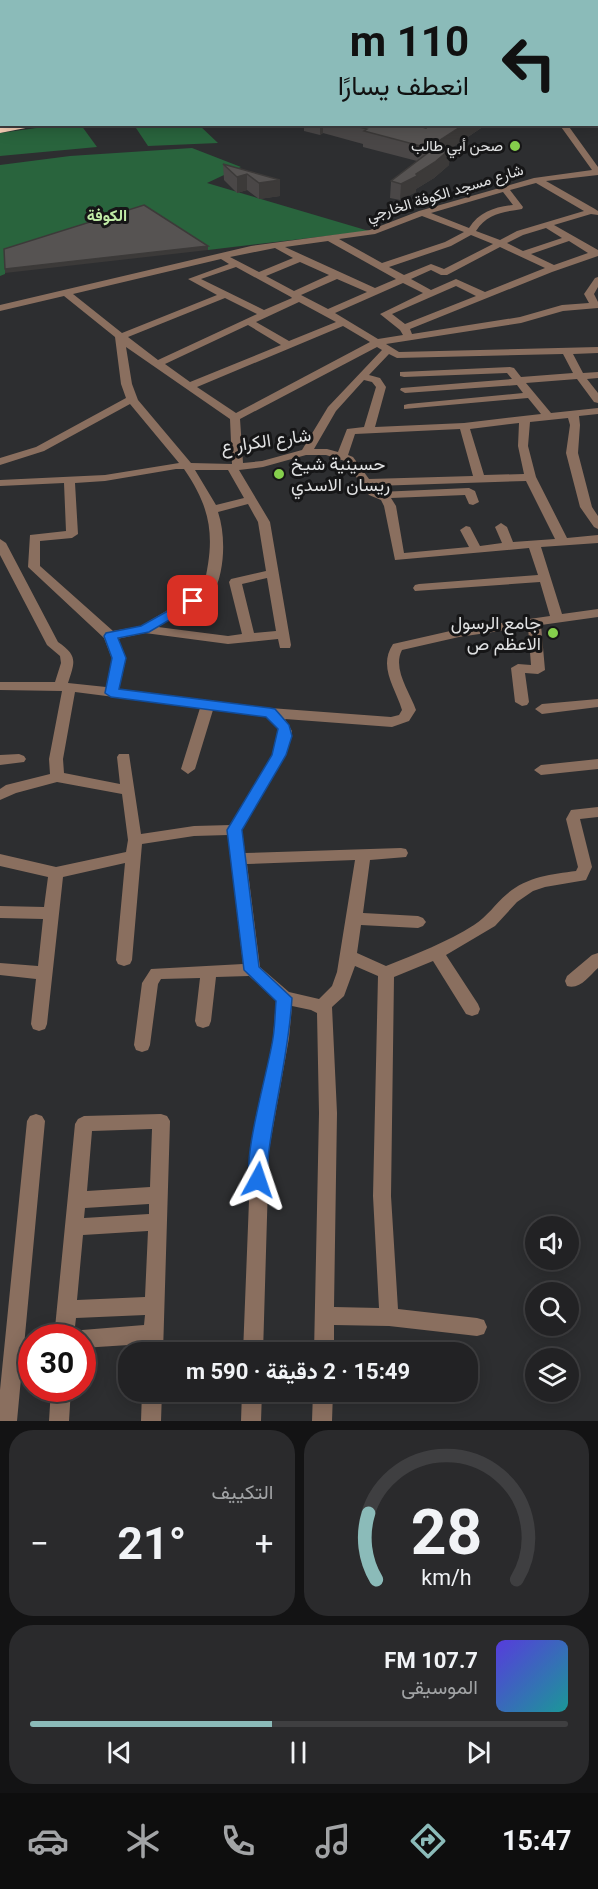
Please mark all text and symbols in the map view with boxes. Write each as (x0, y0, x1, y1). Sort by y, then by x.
text: 110 m (350, 17, 469, 66)
icon: left (490, 24, 568, 102)
text: انعطف يسارًا (338, 70, 469, 102)
place label: صحن أبي طالب (411, 137, 503, 159)
marker: صحن أبي طالب (508, 139, 522, 153)
street label: شارع مسجد الكوفة الخارجي (365, 161, 527, 229)
district label: الكوفة (87, 206, 127, 226)
street label: شارع الكرار ع (219, 424, 313, 459)
place label: حسينية شيخ ريسان الاسدي (291, 453, 390, 500)
marker: حسينية شيخ ريسان الاسدي (272, 467, 286, 481)
pin (167, 575, 218, 626)
icon: arrive (176, 584, 209, 617)
place label: جامع الرسول الاعظم ص (451, 612, 541, 656)
marker: جامع الرسول الاعظم ص (546, 626, 560, 640)
position arrow (226, 1148, 290, 1212)
map controls (525, 1216, 579, 1402)
button: sound (525, 1216, 579, 1270)
button: search (525, 1282, 579, 1336)
speed limit sign: 30 (18, 1324, 96, 1402)
button: layers (525, 1348, 579, 1402)
text: 15:49 · 2 دقيقة · 590 m (186, 1359, 410, 1384)
text: التكييف (211, 1480, 274, 1504)
text: 28 (410, 1496, 482, 1569)
text: 21° (117, 1517, 186, 1570)
text: − (30, 1524, 49, 1563)
text: + (255, 1524, 274, 1563)
text: km/h (421, 1565, 471, 1590)
text: 107.7 FM (384, 1648, 478, 1673)
text: الموسيقى (401, 1675, 478, 1699)
icon: previous (103, 1736, 136, 1769)
icon: pause (282, 1736, 315, 1769)
icon: next (462, 1736, 495, 1769)
icon: car (27, 1820, 69, 1862)
icon: climate (122, 1820, 164, 1862)
icon: phone (217, 1820, 259, 1862)
icon: music (312, 1820, 354, 1862)
icon: directions (407, 1820, 449, 1862)
text: 15:47 (502, 1825, 571, 1857)

